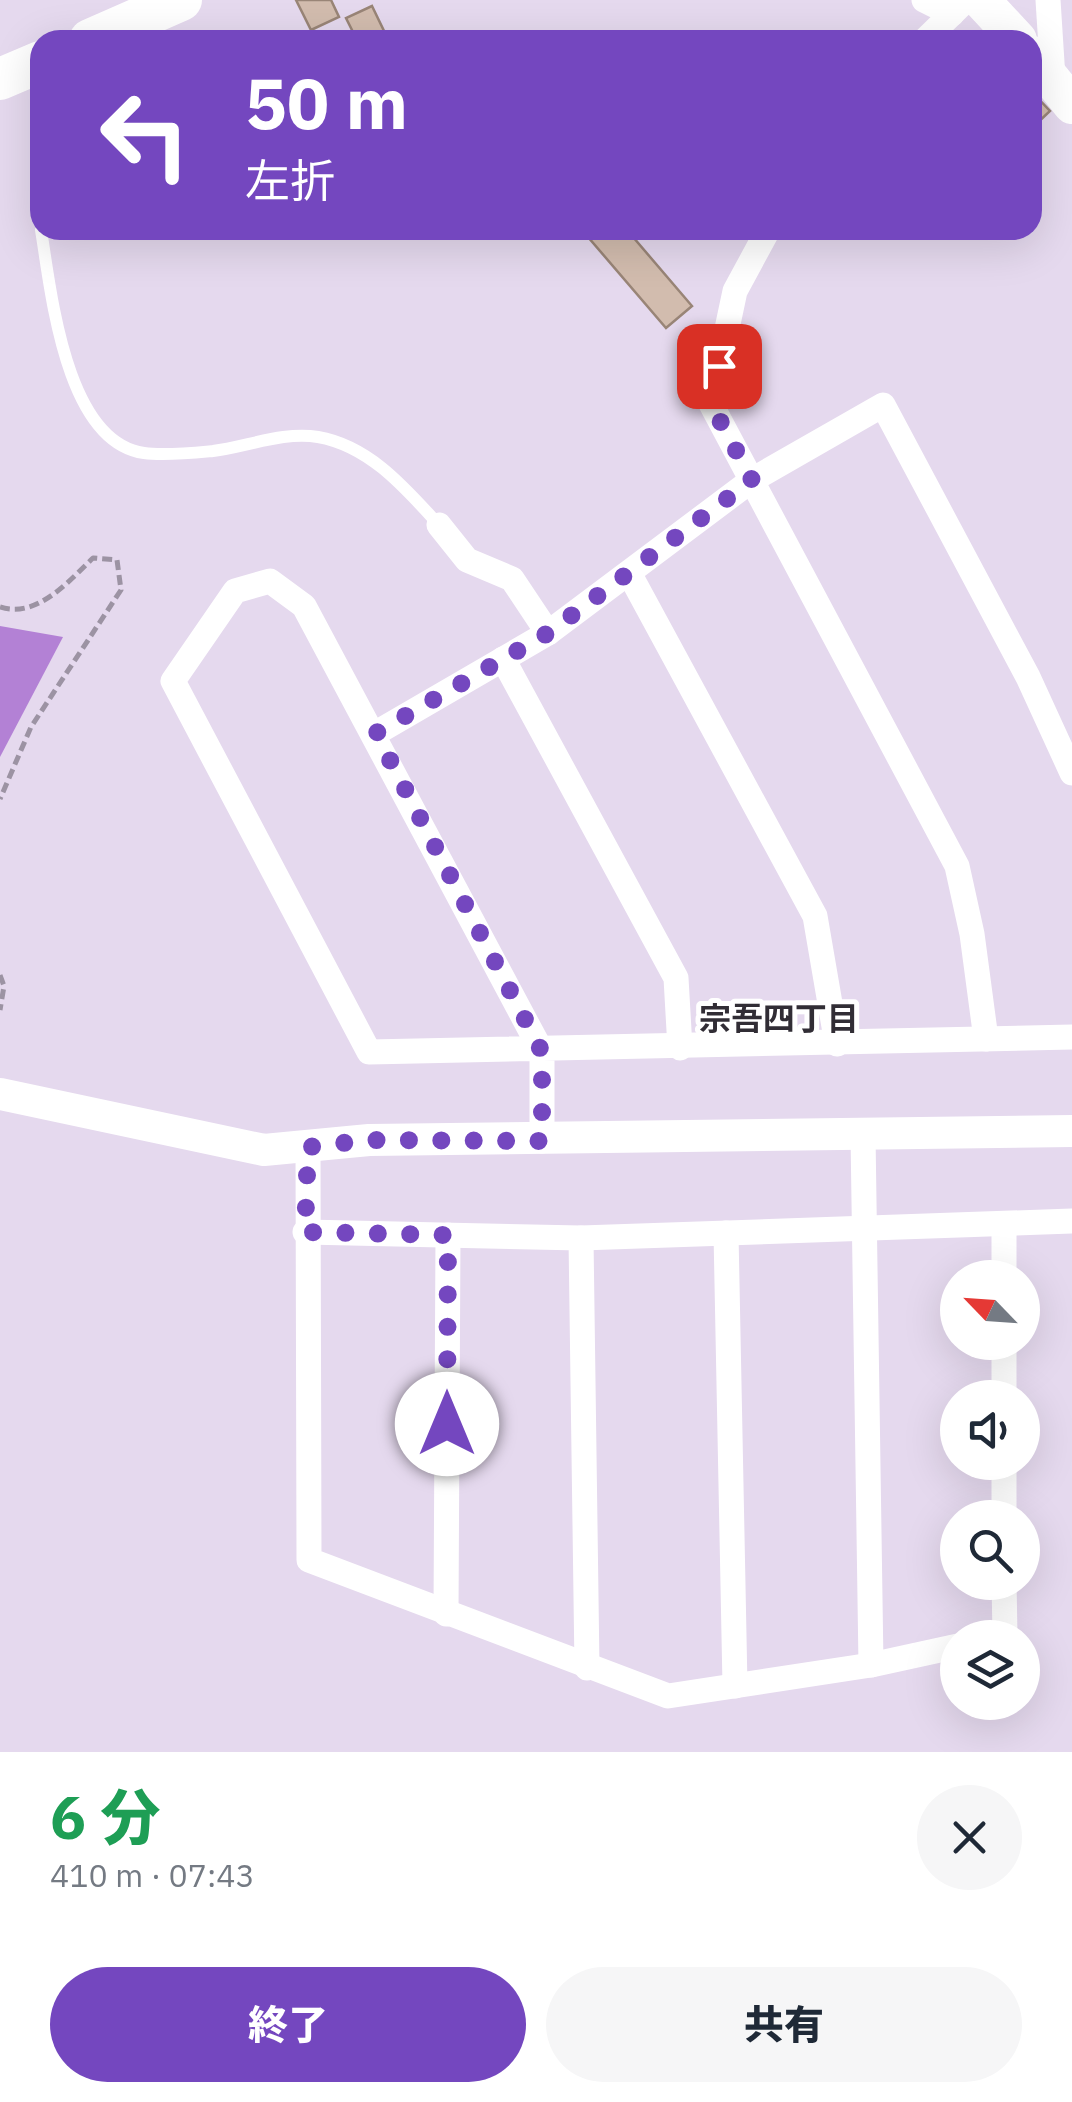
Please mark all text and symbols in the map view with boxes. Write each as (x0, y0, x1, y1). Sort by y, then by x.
text: 50 m (245, 57, 408, 148)
icon: left (80, 70, 210, 200)
text: 左折 (245, 151, 335, 209)
pin (677, 324, 762, 409)
icon: arrive (692, 339, 747, 394)
district label: 宗吾四丁目 (699, 997, 859, 1039)
north arrow (940, 1260, 1040, 1360)
map controls (940, 1260, 1040, 1720)
position arrow (395, 1372, 499, 1476)
button: sound (940, 1380, 1040, 1480)
button: search (940, 1500, 1040, 1600)
button: layers (940, 1620, 1040, 1720)
text: 6 分 (50, 1777, 160, 1856)
button: close (917, 1785, 1022, 1890)
text: 410 m · 07:43 (50, 1854, 255, 1896)
button: 終了 (50, 1967, 526, 2082)
button: 共有 (546, 1967, 1022, 2082)

